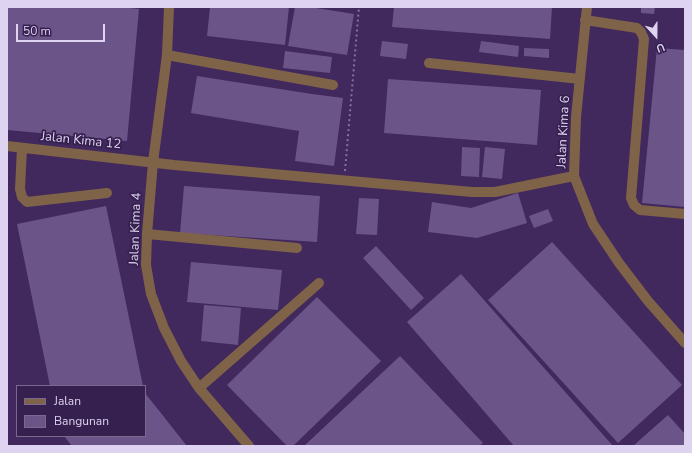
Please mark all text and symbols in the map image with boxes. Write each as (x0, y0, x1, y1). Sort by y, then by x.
scale bar (18, 16, 107, 42)
north arrow (636, 16, 676, 56)
text: 50 m (23, 23, 51, 39)
text: U (654, 39, 667, 56)
street label: Jalan Kima 6 (554, 95, 574, 169)
street label: Jalan Kima 12 (40, 129, 122, 153)
street label: Jalan Kima 4 (127, 192, 145, 266)
legend (16, 385, 146, 437)
text: Jalan (54, 393, 81, 409)
text: Bangunan (54, 413, 109, 429)

